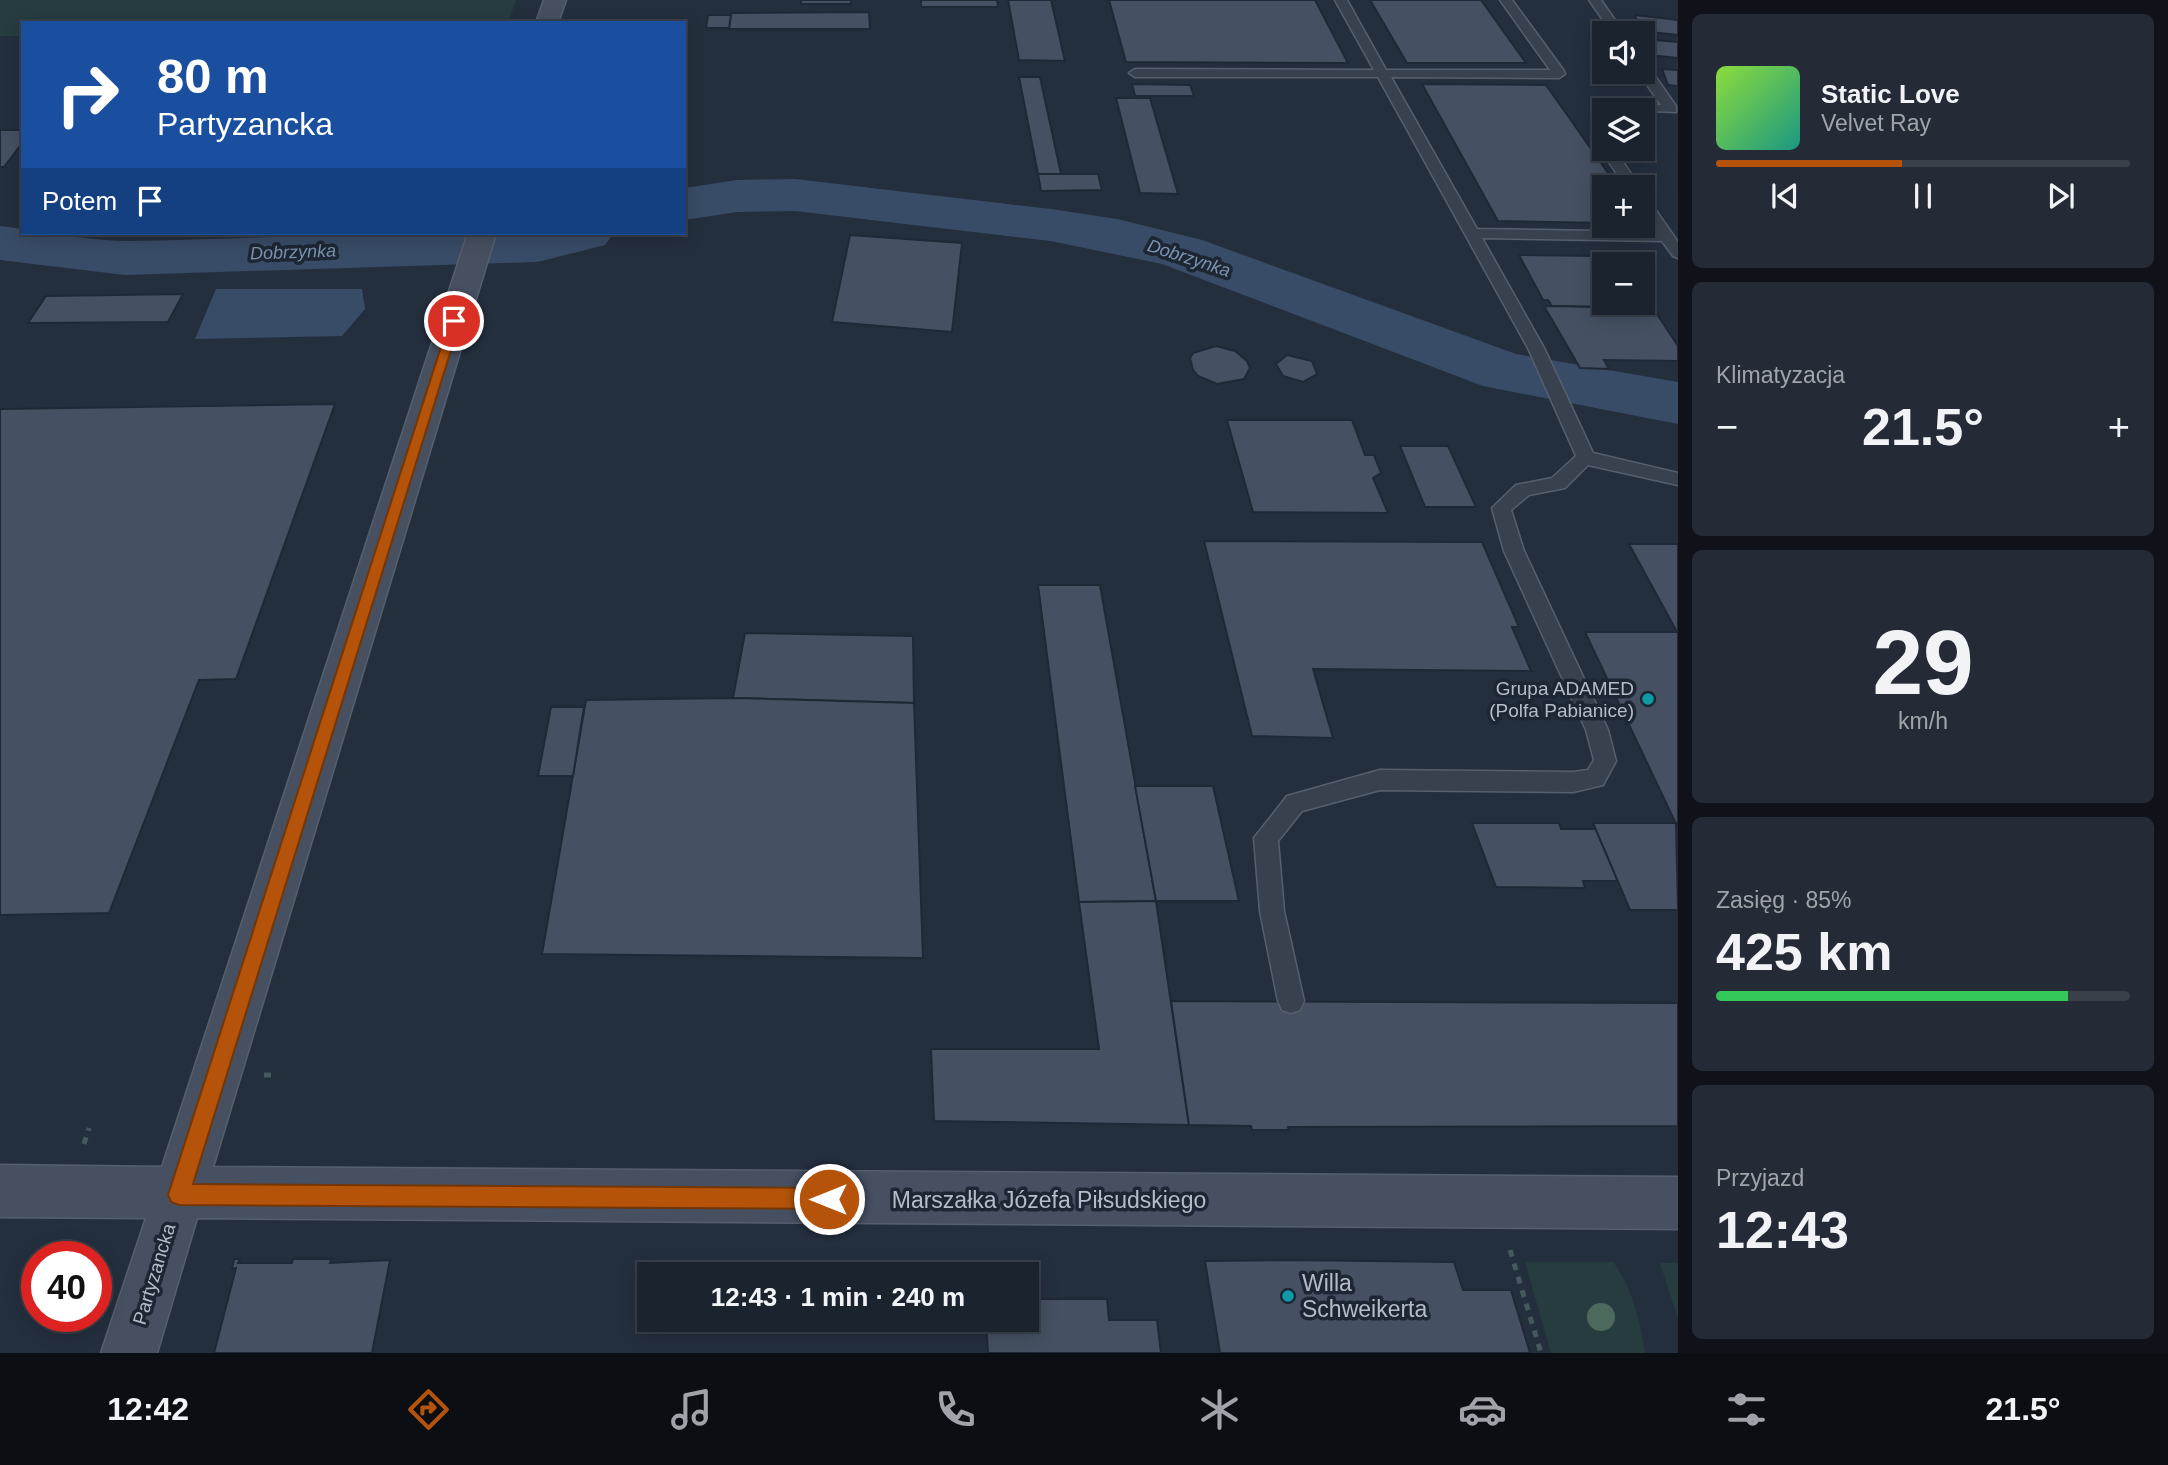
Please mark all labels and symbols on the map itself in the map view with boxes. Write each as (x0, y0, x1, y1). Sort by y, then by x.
water label: Dobrzynka (1145, 235, 1233, 281)
water label: Dobrzynka (250, 241, 336, 263)
pin (424, 291, 484, 351)
place label: Grupa ADAMED (Polfa Pabianice) (1489, 678, 1634, 721)
marker: Grupa ADAMED (Polfa Pabianice) (1640, 691, 1656, 707)
position arrow (792, 1162, 866, 1236)
street label: Marszałka Józefa Piłsudskiego (892, 1187, 1206, 1213)
street label: Partyzancka (129, 1221, 179, 1327)
speed limit sign: 40 (21, 1241, 112, 1332)
place label: Willa Schweikerta (1302, 1270, 1427, 1322)
marker: Willa Schweikerta (1280, 1288, 1296, 1304)

